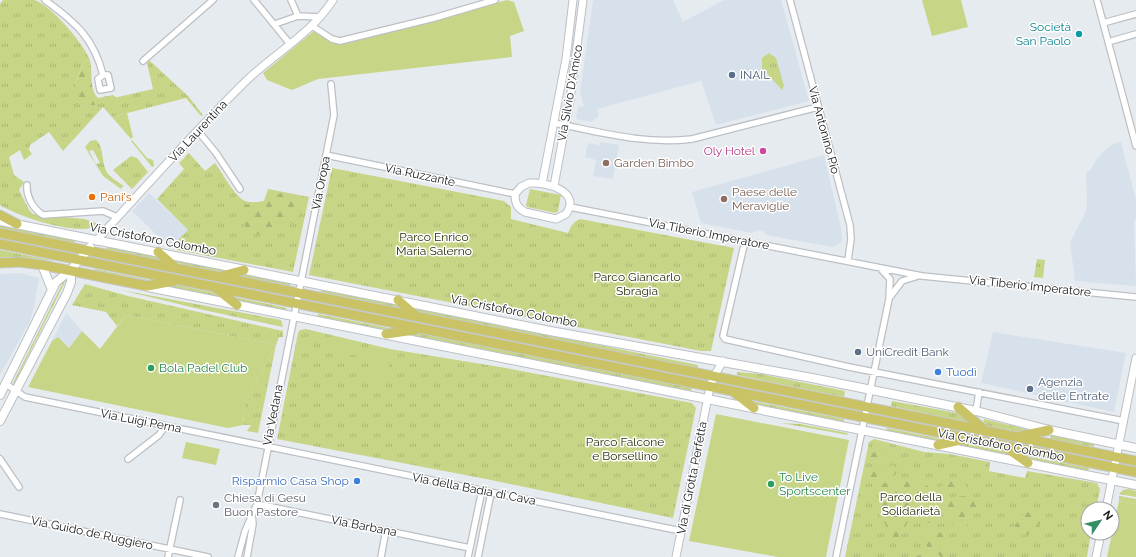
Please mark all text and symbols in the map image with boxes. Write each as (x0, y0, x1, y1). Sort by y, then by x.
place label: Società San Paolo (1016, 20, 1071, 48)
marker: Società San Paolo (1074, 29, 1084, 39)
street label: Via Silvio D'Amico (555, 43, 585, 143)
place label: INAIL (740, 68, 770, 82)
marker: INAIL (727, 70, 737, 80)
street label: Via Antonino Pio (806, 85, 842, 175)
street label: Via Laurentina (166, 97, 230, 165)
place label: Oly Hotel (704, 144, 756, 158)
marker: Oly Hotel (758, 146, 768, 156)
street label: Via Oropa (309, 155, 333, 211)
place label: Garden Bimbo (614, 156, 694, 170)
marker: Garden Bimbo (601, 158, 611, 168)
street label: Via Ruzzante (384, 161, 456, 189)
place label: Paese delle Meraviglie (732, 185, 797, 213)
place label: Pani's (100, 190, 132, 204)
marker: Pani's (87, 192, 97, 202)
marker: Paese delle Meraviglie (719, 194, 729, 204)
street label: Via Tiberio Imperatore (647, 215, 771, 253)
street label: Via Cristoforo Colombo (89, 220, 217, 258)
park label: Parco Enrico Maria Salerno (396, 230, 472, 258)
park label: Parco Giancarlo Sbragia (593, 270, 681, 298)
street label: Via Tiberio Imperatore (968, 273, 1092, 299)
street label: Via Cristoforo Colombo (450, 292, 578, 330)
place label: UniCredit Bank (866, 345, 950, 359)
marker: UniCredit Bank (853, 347, 863, 357)
place label: Bola Padel Club (159, 361, 247, 375)
marker: Bola Padel Club (146, 363, 156, 373)
place label: Tuodì (946, 365, 977, 379)
marker: Tuodì (933, 367, 943, 377)
place label: Agenzia delle Entrate (1038, 375, 1109, 403)
street label: Via Vedana (260, 383, 286, 447)
marker: Agenzia delle Entrate (1025, 384, 1035, 394)
street label: Via Luigi Perna (99, 406, 183, 436)
street label: Via di Grotta Perfetta (674, 420, 710, 536)
street label: Via Cristoforo Colombo (937, 426, 1065, 464)
park label: Parco Falcone e Borsellino (586, 435, 664, 463)
street label: Via della Badia di Cava (411, 470, 537, 508)
place label: To Live Sportscenter (779, 470, 851, 498)
place label: Risparmio Casa Shop (232, 474, 349, 488)
marker: Risparmio Casa Shop (352, 476, 362, 486)
marker: To Live Sportscenter (766, 479, 776, 489)
park label: Parco della Solidarietà (880, 490, 942, 518)
place label: Chiesa di Gesù Buon Pastore (224, 491, 306, 519)
marker: Chiesa di Gesù Buon Pastore (211, 500, 221, 510)
north arrow (1080, 501, 1120, 541)
text: N (1100, 508, 1116, 523)
street label: Via Guido de Ruggiero (30, 513, 154, 553)
street label: Via Barbana (330, 513, 398, 539)

